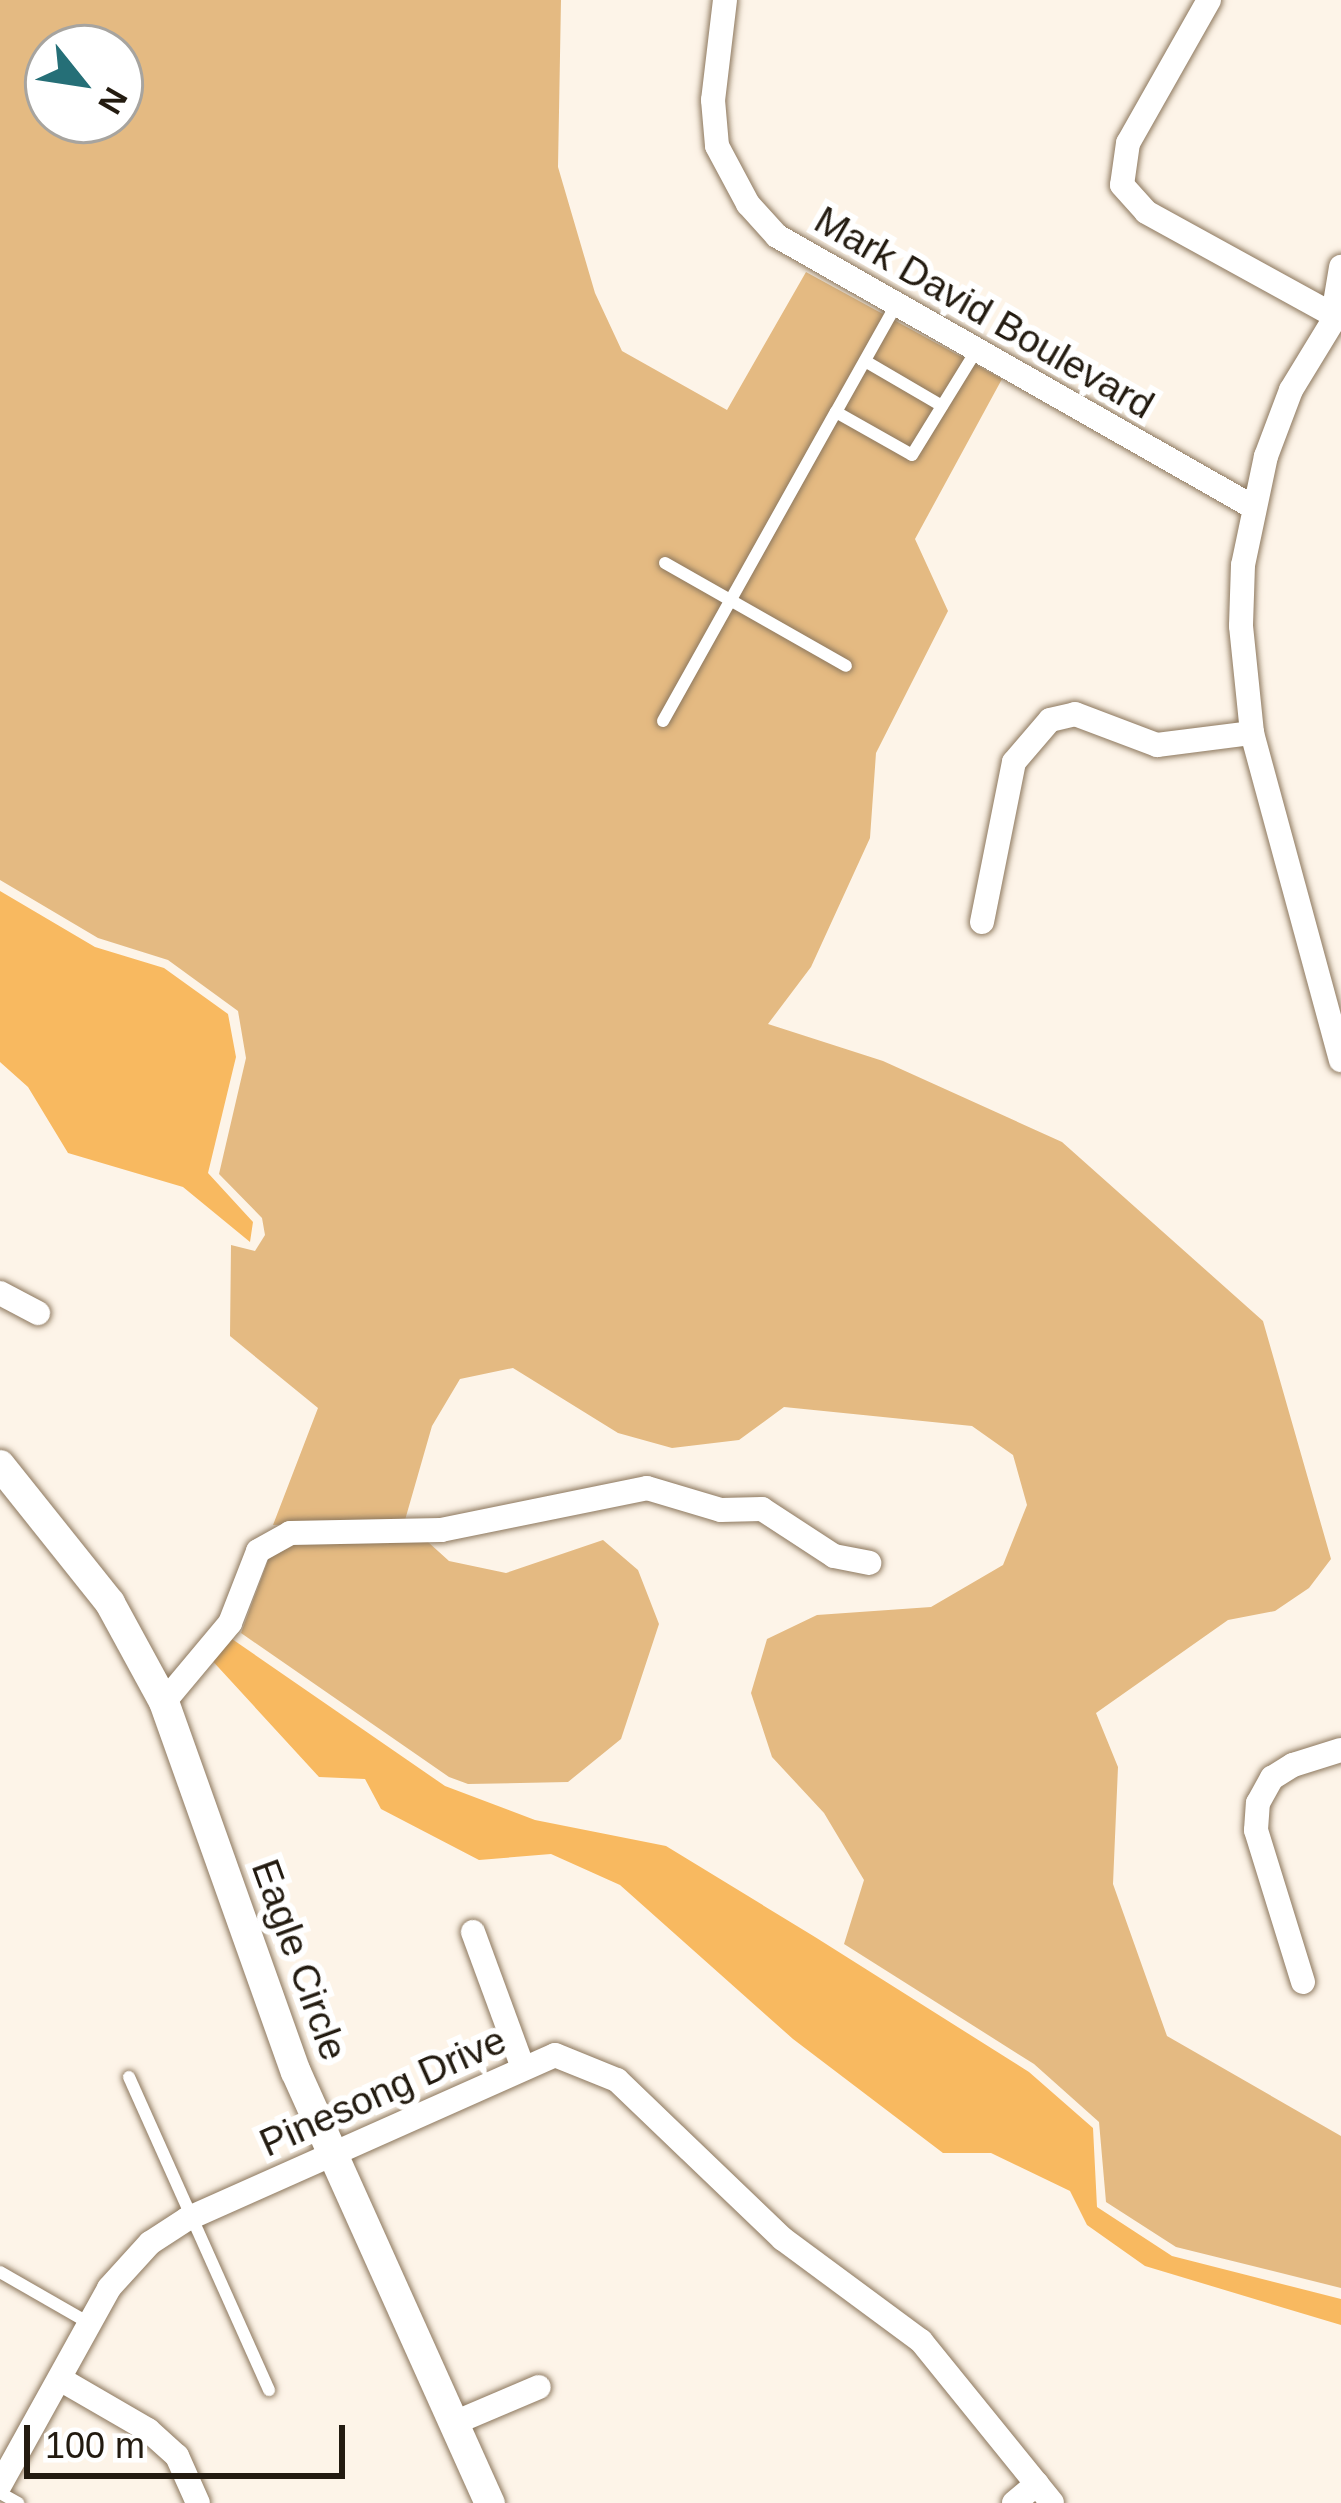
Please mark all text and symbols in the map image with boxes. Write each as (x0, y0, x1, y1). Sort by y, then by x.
north arrow (24, 24, 144, 144)
text: N (91, 81, 135, 120)
street label: Mark David Boulevard (806, 197, 1162, 429)
street label: Eagle Circle (241, 1853, 357, 2067)
street label: Pinesong Drive (253, 2017, 513, 2167)
scale bar (30, 2401, 351, 2475)
text: 100 m (45, 2425, 145, 2466)

